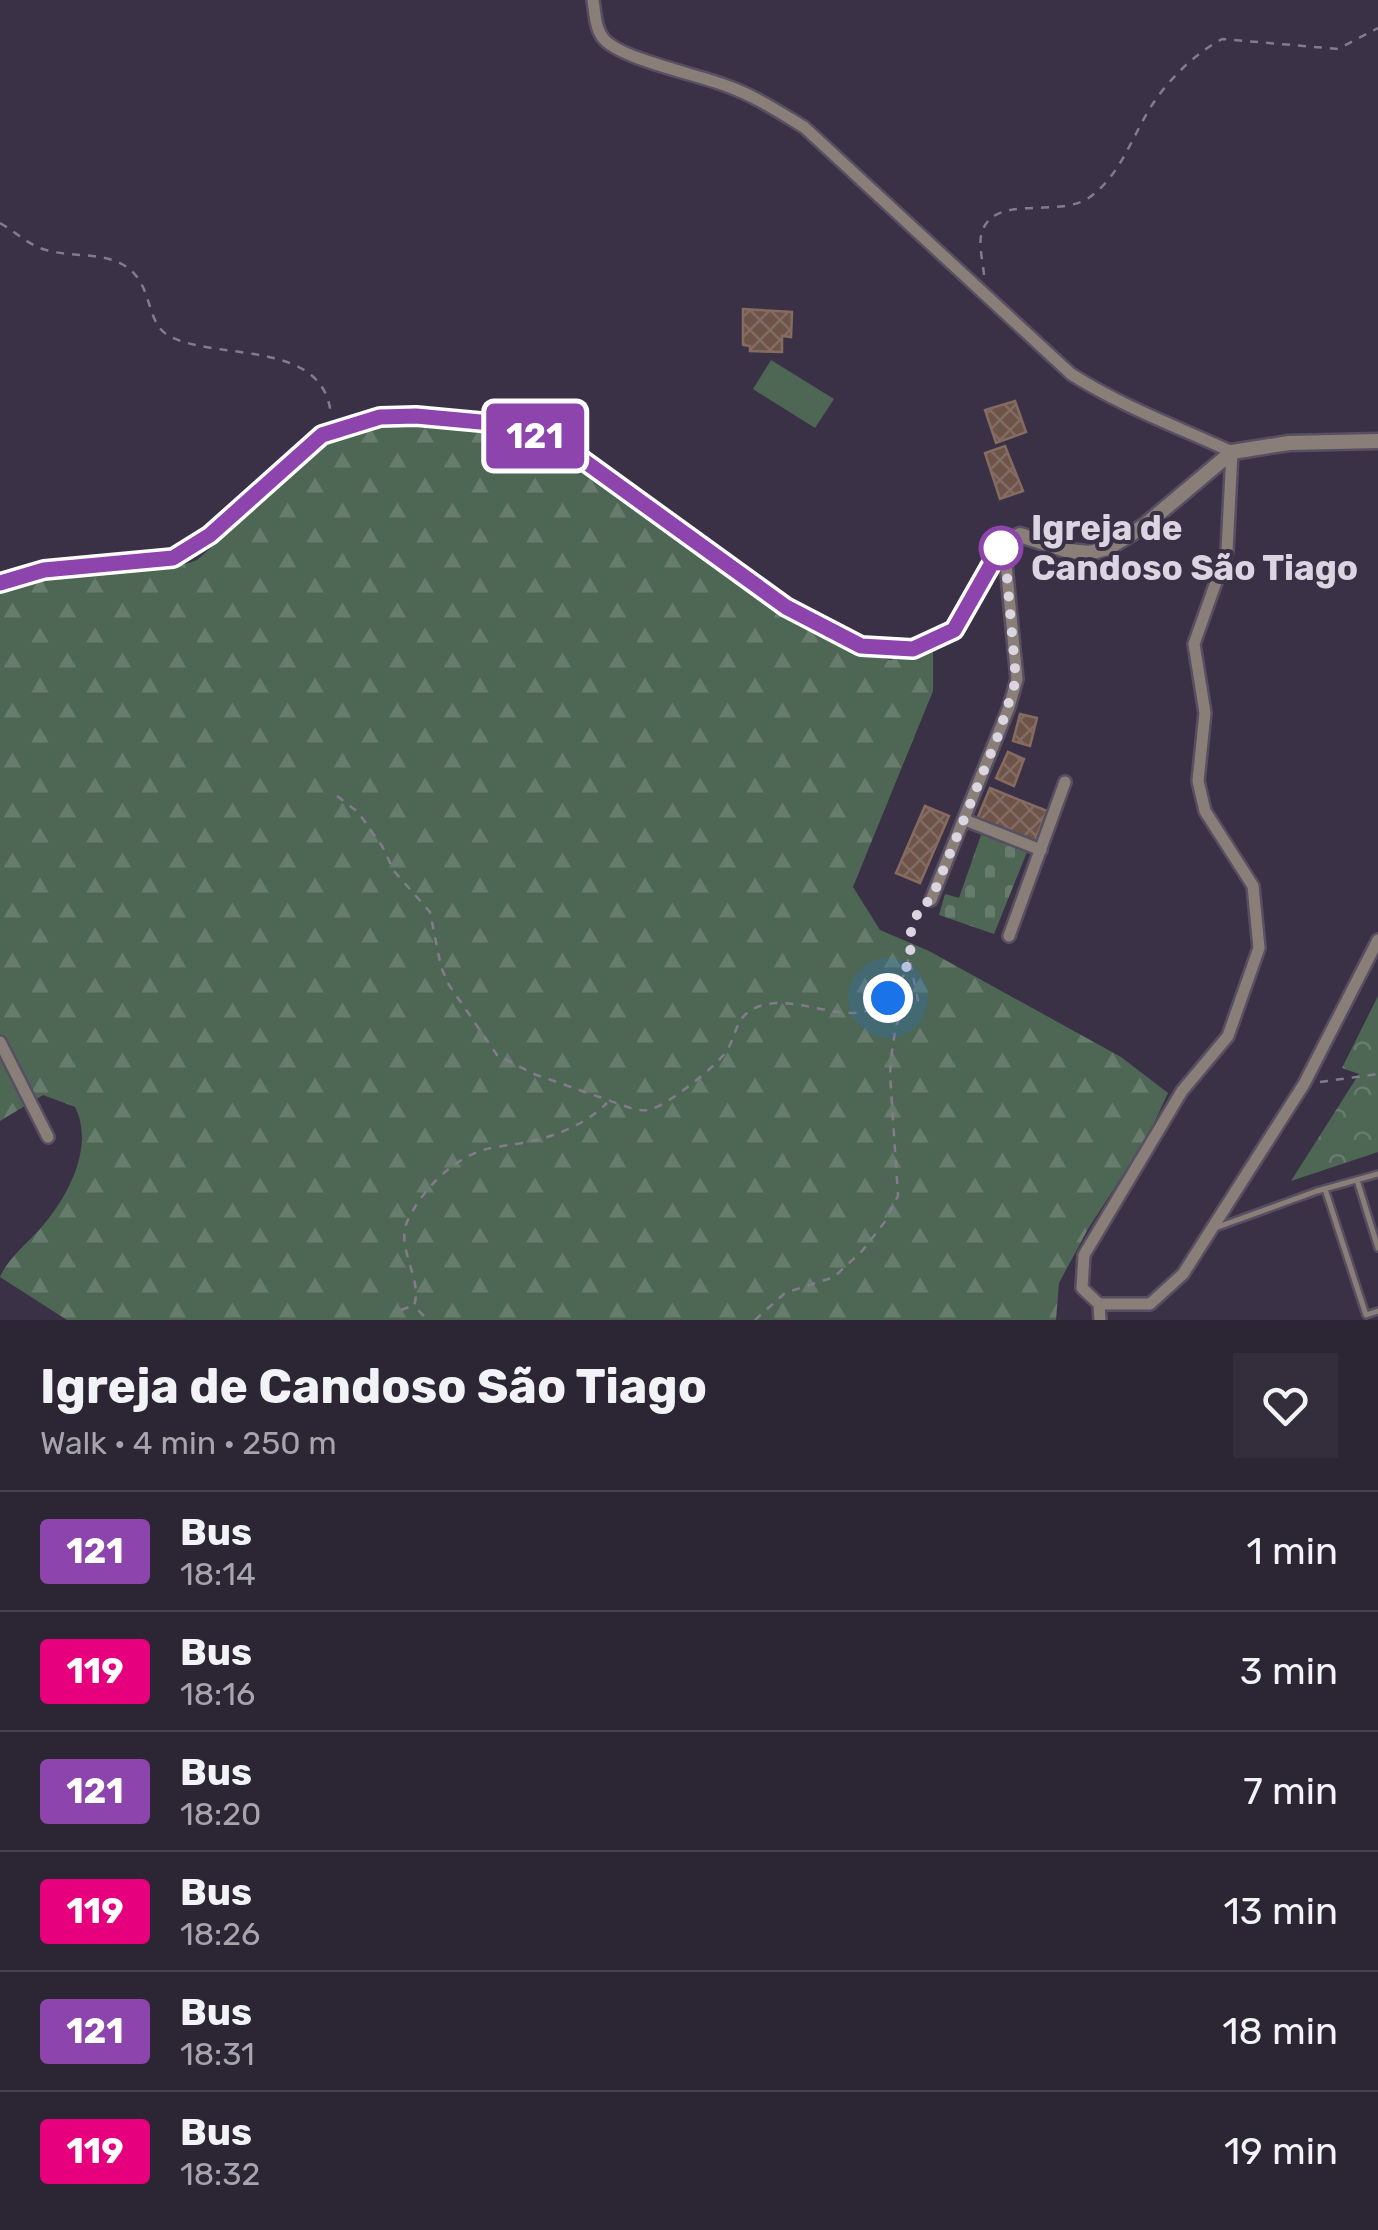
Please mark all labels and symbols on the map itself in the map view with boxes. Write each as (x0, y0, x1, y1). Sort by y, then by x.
line badge: 121 (478, 404, 592, 468)
place label: Igreja de Candoso São Tiago (1031, 507, 1358, 589)
marker: Igreja de Candoso São Tiago (980, 527, 1022, 569)
your location (863, 973, 913, 1023)

